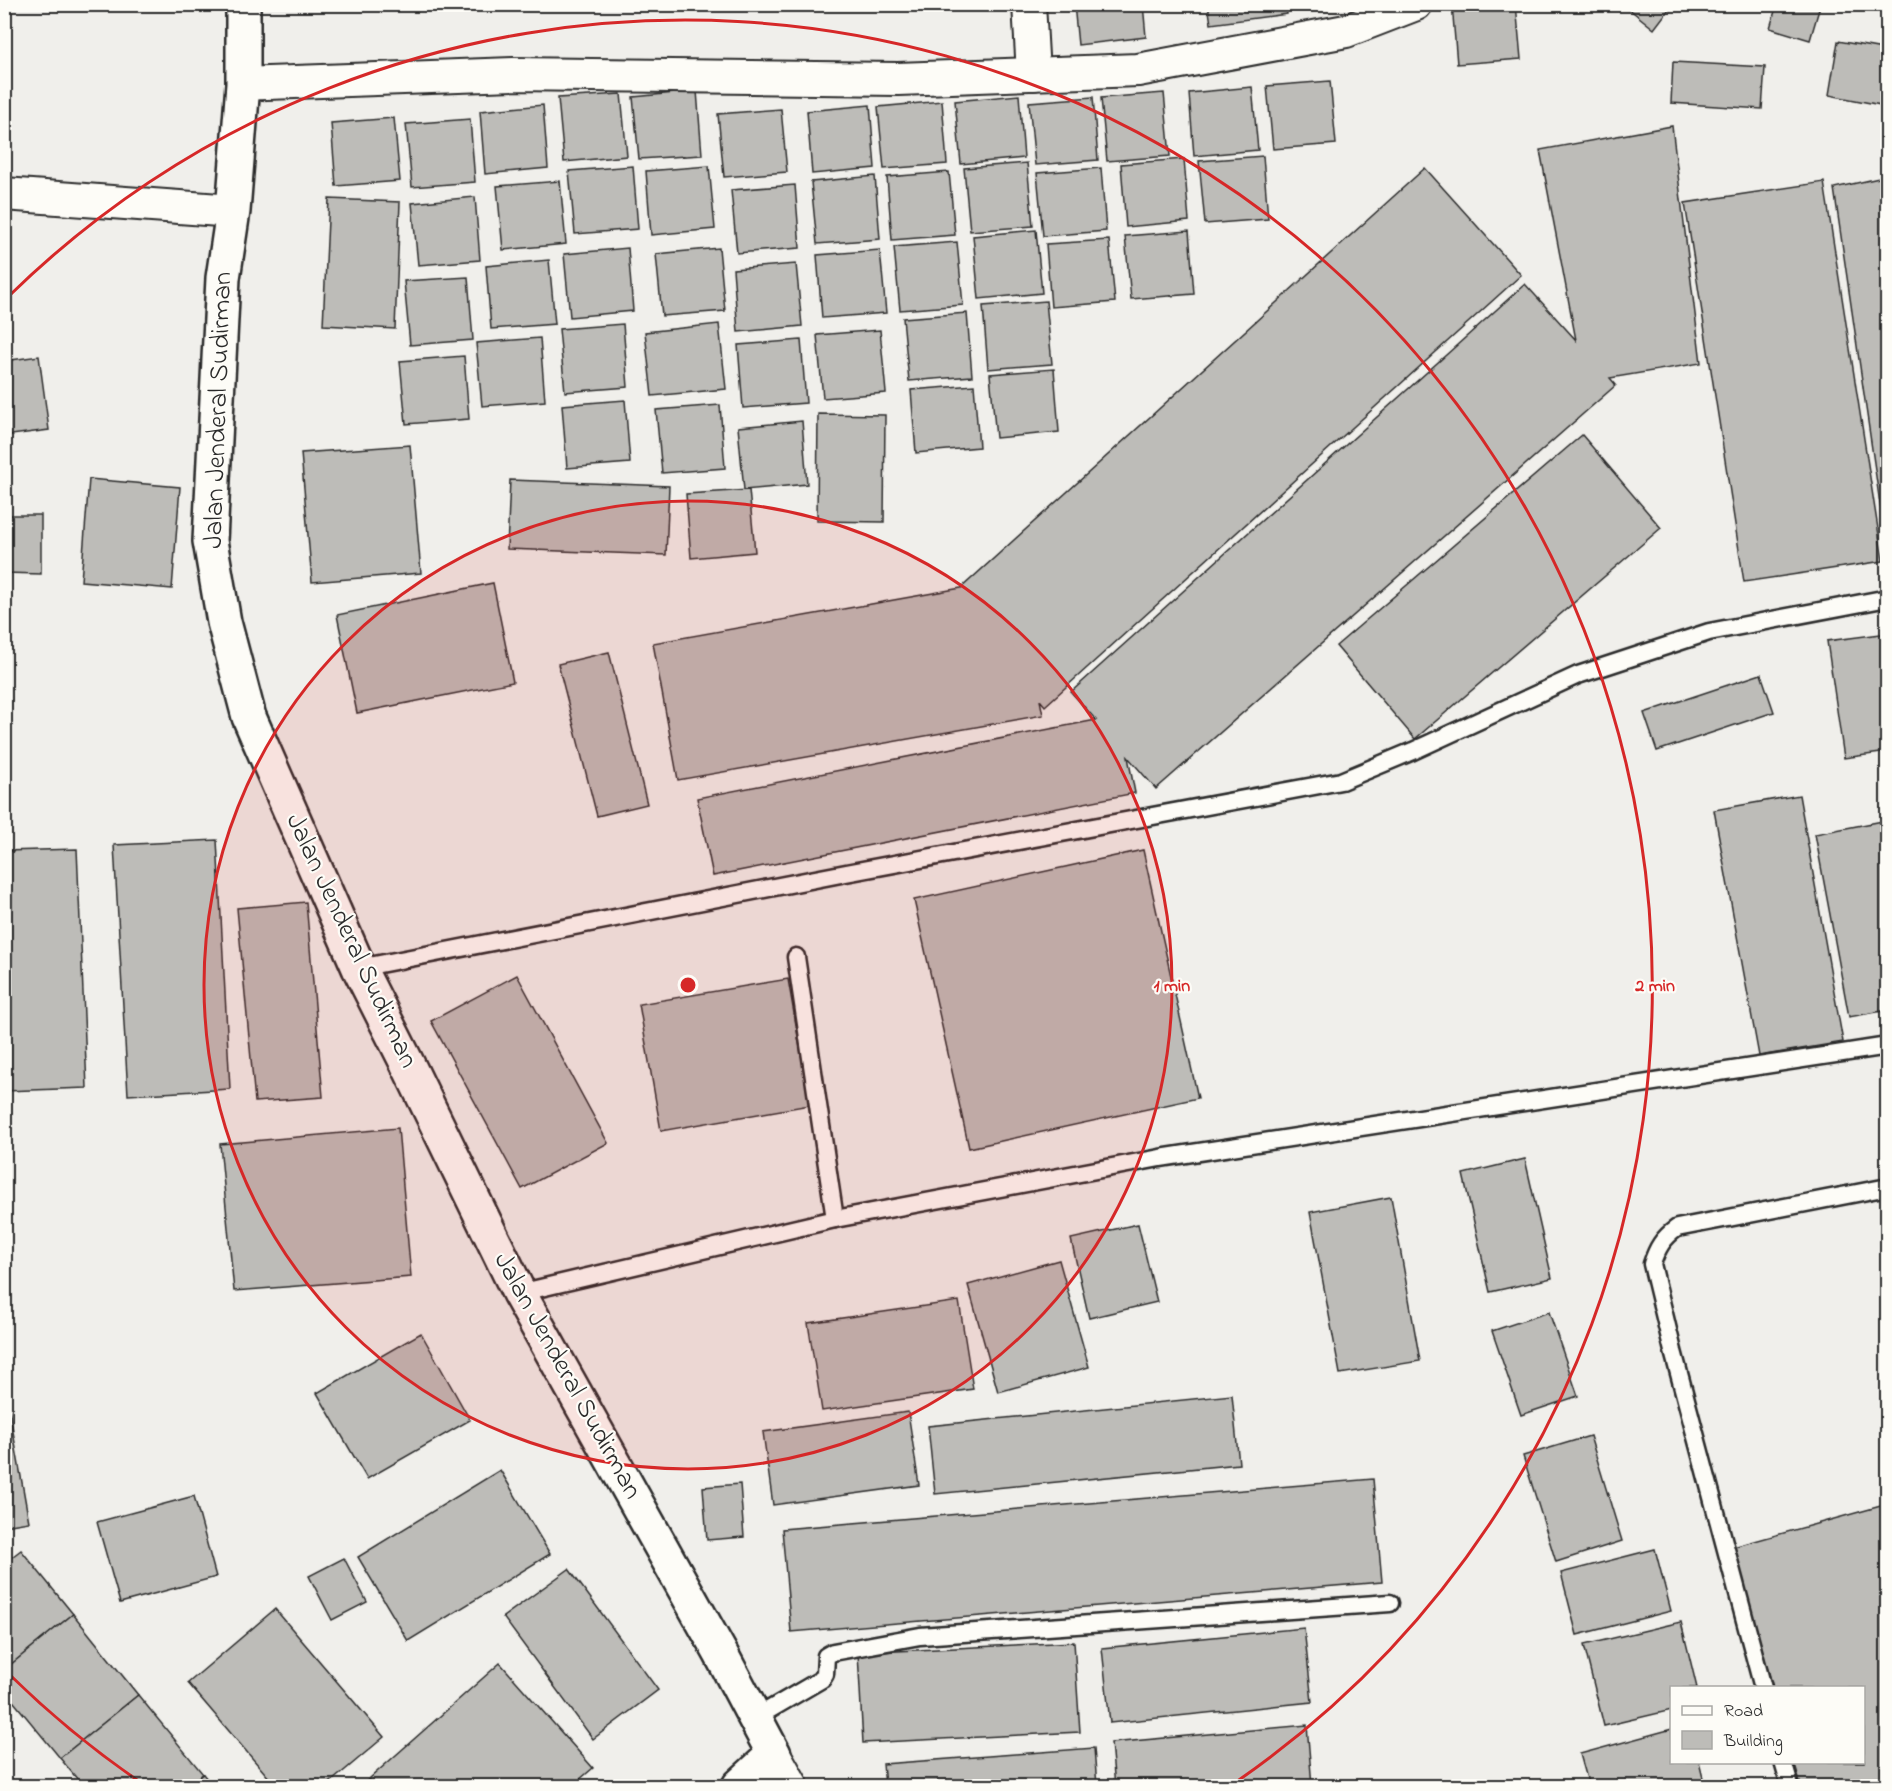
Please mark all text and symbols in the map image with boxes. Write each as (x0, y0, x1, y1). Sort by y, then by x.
street label: Jalan Jenderal Sudirman (195, 271, 243, 549)
street label: Jalan Jenderal Sudirman (275, 807, 427, 1075)
text: 1 min (1154, 974, 1190, 1000)
text: 2 min (1634, 974, 1675, 1000)
centre of rings (678, 975, 698, 995)
street label: Jalan Jenderal Sudirman (483, 1245, 651, 1507)
legend (1670, 1686, 1865, 1764)
text: Road (1724, 1699, 1763, 1725)
text: Building (1723, 1729, 1783, 1756)

